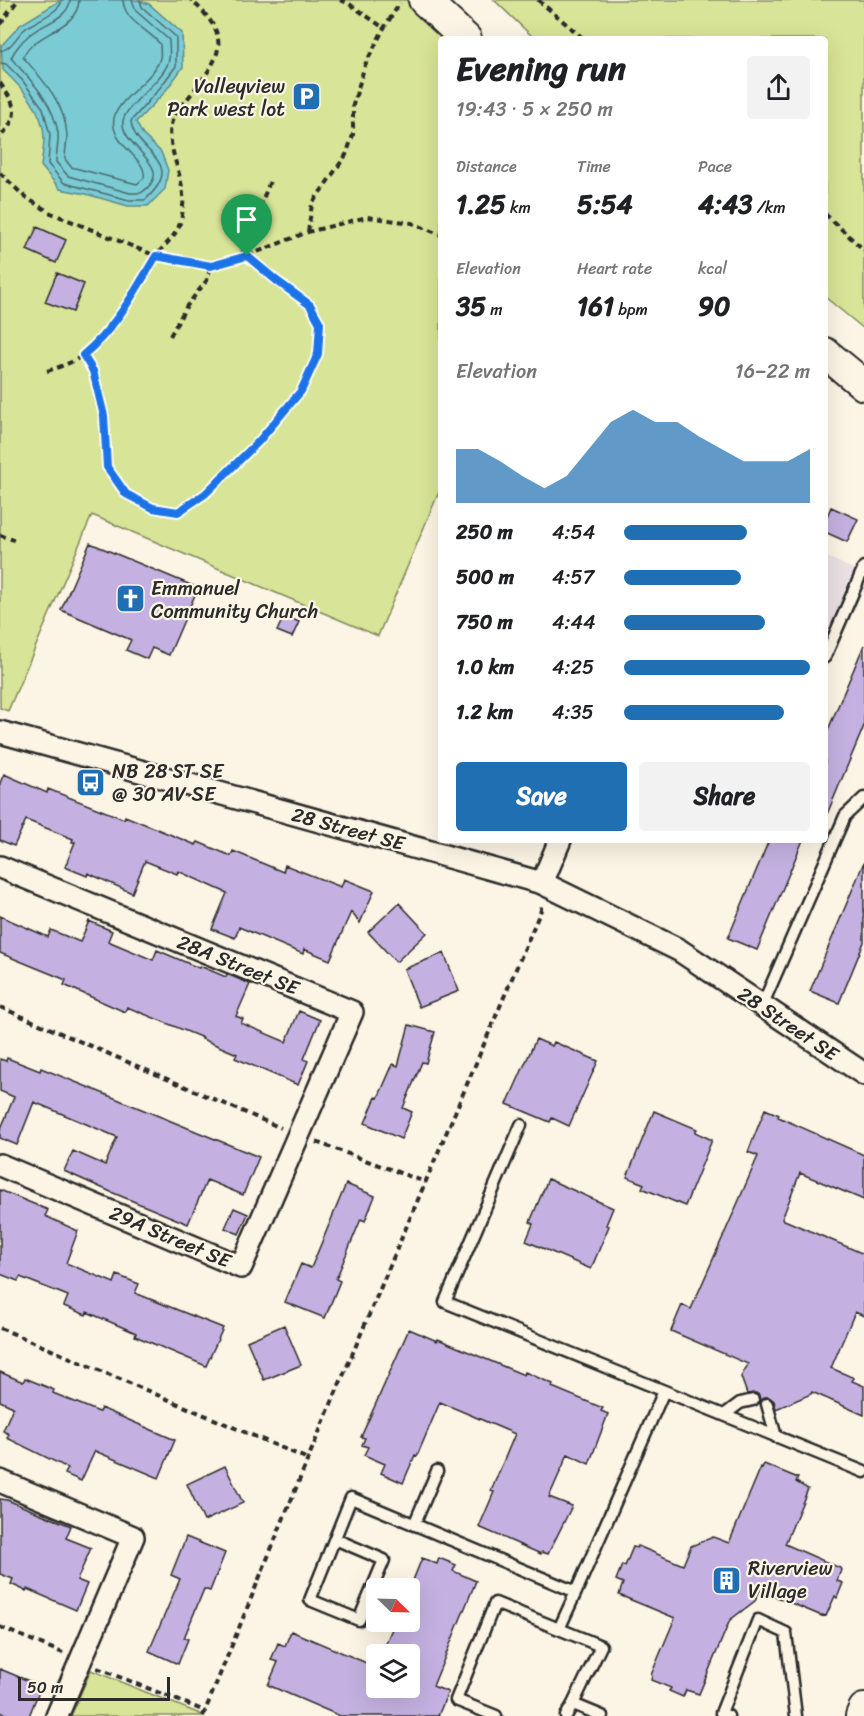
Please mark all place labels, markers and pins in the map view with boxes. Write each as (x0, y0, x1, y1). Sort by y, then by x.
place label: Valleyview Park west lot (167, 69, 285, 127)
parking icon: Valleyview Park west lot (290, 81, 322, 113)
pin (221, 194, 272, 256)
place label: Emmanuel Community Church (151, 571, 318, 629)
church icon: Emmanuel Community Church (114, 583, 146, 615)
place label: NB 28 ST SE @ 30 AV SE (112, 754, 225, 812)
bus stop icon: NB 28 ST SE @ 30 AV SE (75, 766, 107, 798)
place label: Riverview Village (748, 1551, 833, 1609)
building icon: Riverview Village (711, 1564, 743, 1596)

